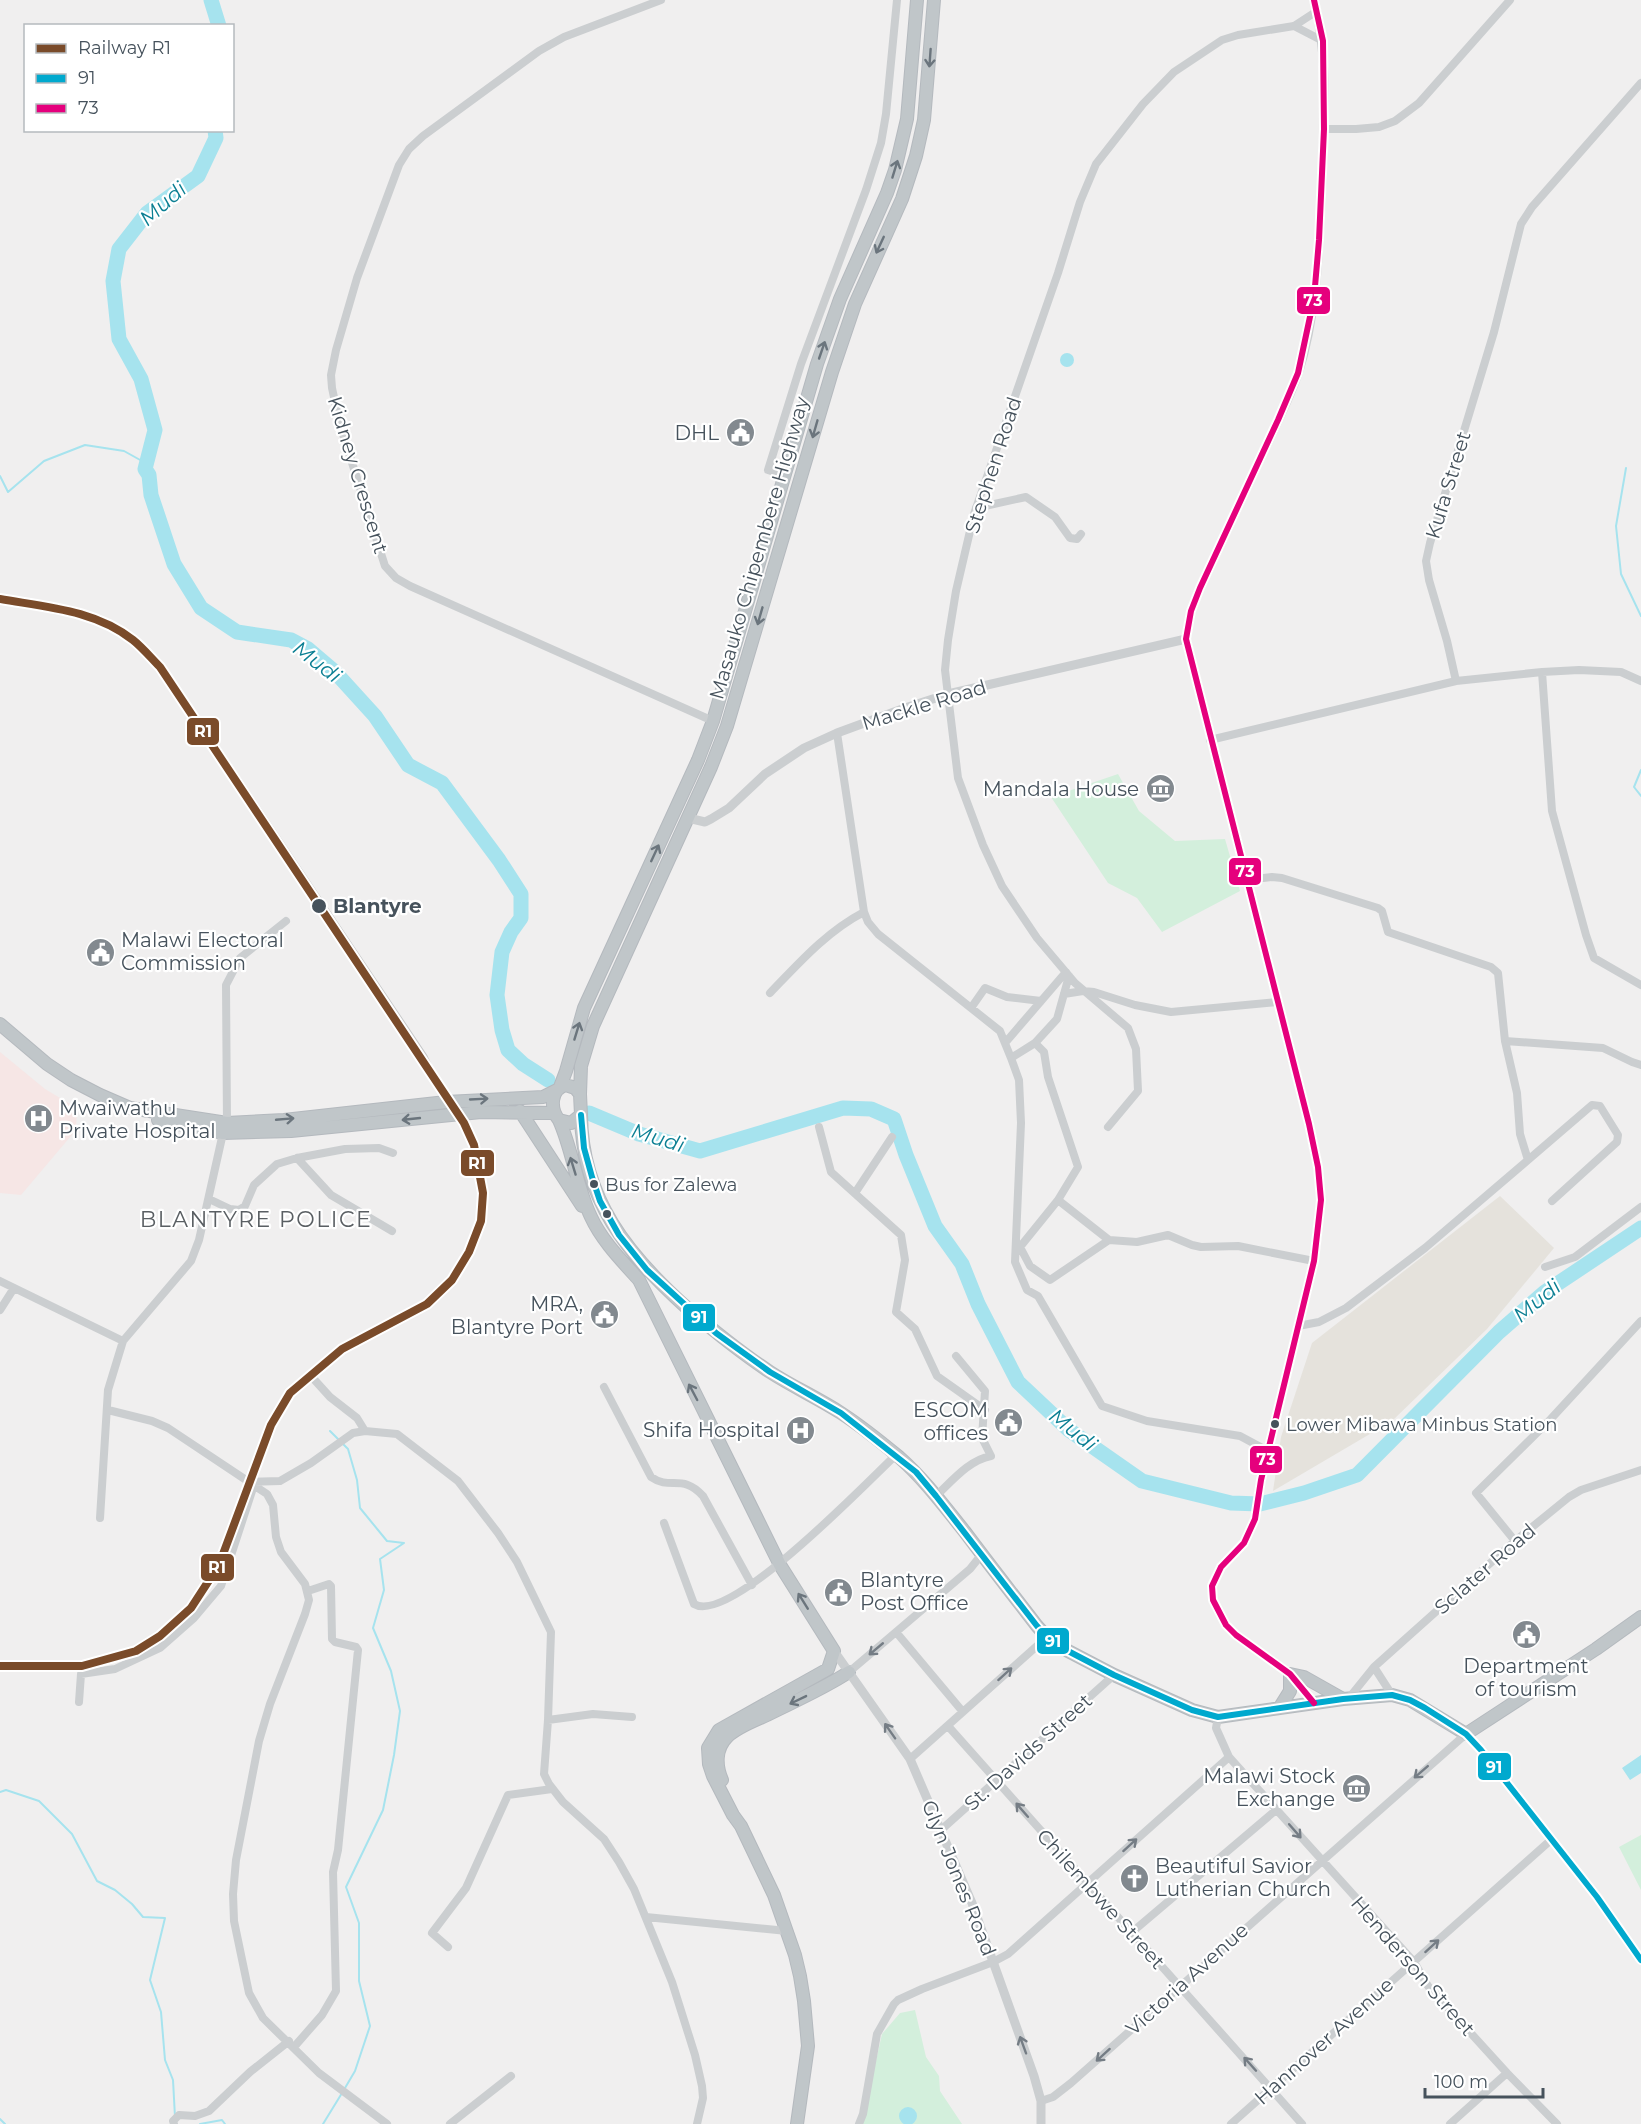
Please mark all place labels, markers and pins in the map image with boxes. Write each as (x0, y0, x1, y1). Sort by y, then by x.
public building icon: DHL (724, 417, 756, 449)
place label: DHL (674, 421, 719, 445)
museum icon: Mandala House (1144, 773, 1176, 805)
place label: Mandala House (983, 777, 1139, 801)
place label: Blantyre (333, 894, 422, 918)
marker: Blantyre (310, 897, 328, 915)
place label: Malawi Electoral Commission (121, 928, 284, 975)
public building icon: Malawi Electoral Commission (84, 936, 116, 968)
place label: Mwaiwathu Private Hospital (59, 1096, 216, 1143)
hospital icon: Mwaiwathu Private Hospital (22, 1103, 54, 1135)
place label: Bus for Zalewa (605, 1174, 737, 1196)
marker: Bus for Zalewa (588, 1178, 600, 1190)
unlabelled marker (601, 1208, 613, 1220)
place label: MRA, Blantyre Port (451, 1292, 583, 1339)
public building icon: MRA, Blantyre Port (588, 1299, 620, 1331)
place label: ESCOM offices (913, 1398, 988, 1445)
public building icon: ESCOM offices (993, 1406, 1025, 1438)
hospital icon: Shifa Hospital (785, 1414, 817, 1446)
place label: Lower Mibawa Minbus Station (1286, 1414, 1558, 1436)
place label: Shifa Hospital (643, 1418, 780, 1442)
marker: Lower Mibawa Minbus Station (1269, 1418, 1281, 1430)
place label: Blantyre Post Office (860, 1568, 969, 1615)
public building icon: Blantyre Post Office (823, 1576, 855, 1608)
public building icon: Department of tourism (1510, 1619, 1542, 1651)
place label: Department of tourism (1463, 1654, 1589, 1701)
place label: Malawi Stock Exchange (1203, 1764, 1335, 1811)
museum icon: Malawi Stock Exchange (1340, 1772, 1372, 1804)
place label: Beautiful Savior Lutherian Church (1155, 1854, 1331, 1901)
church icon: Beautiful Savior Lutherian Church (1118, 1862, 1150, 1894)

